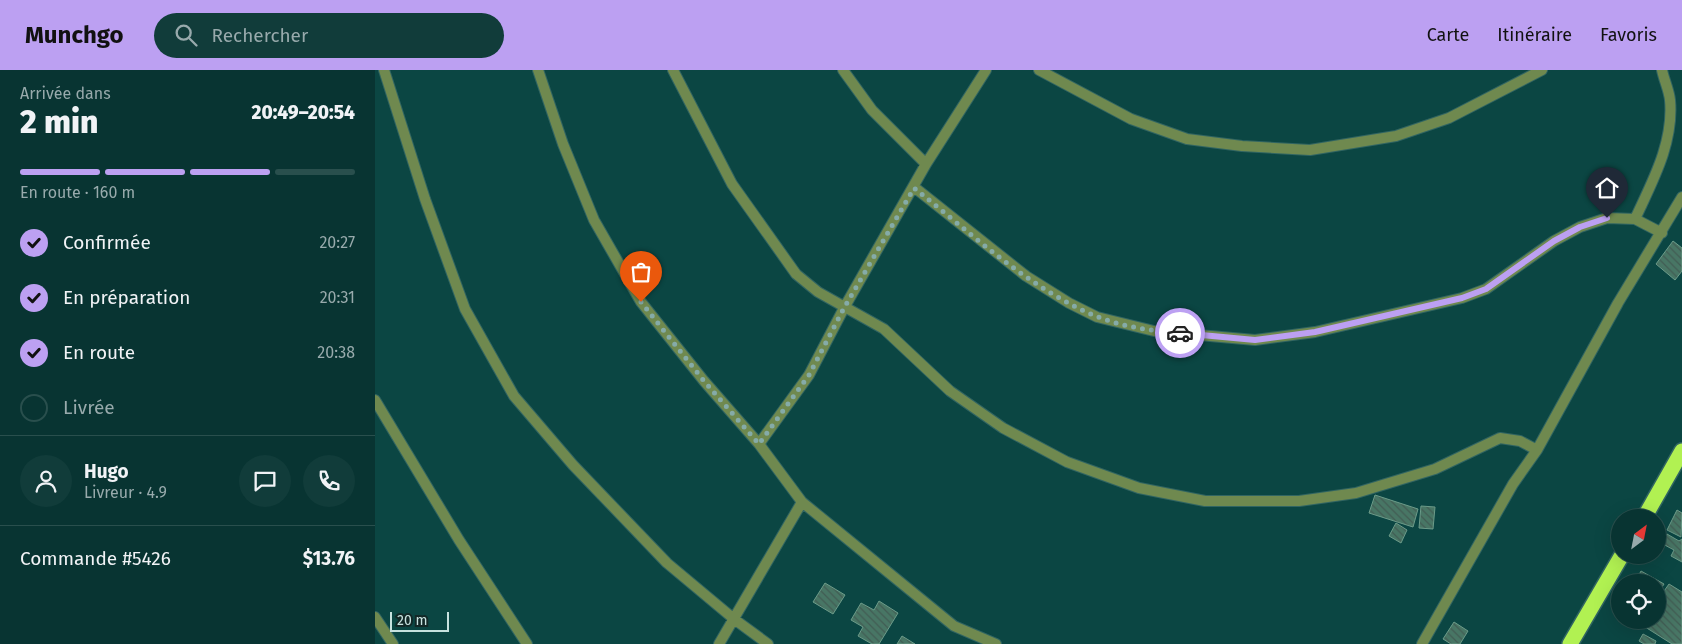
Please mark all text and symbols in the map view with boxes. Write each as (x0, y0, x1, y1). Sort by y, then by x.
search box (154, 13, 504, 58)
text: Munchgo (25, 21, 124, 49)
icon: search (172, 21, 200, 49)
text: Rechercher (212, 24, 308, 47)
text: Carte (1427, 24, 1469, 46)
text: Itinéraire (1497, 24, 1572, 46)
text: Favoris (1600, 24, 1657, 46)
text: Arrivée dans (20, 84, 111, 103)
text: 20:49–20:54 (252, 101, 355, 124)
text: 2 min (20, 103, 98, 141)
pin (1586, 167, 1628, 218)
icon: home (1593, 174, 1621, 202)
text: En route · 160 m (20, 183, 135, 202)
icon: check (20, 229, 48, 257)
text: Confirmée (63, 231, 151, 254)
text: 20:27 (319, 233, 355, 252)
pin (620, 251, 662, 302)
icon: bag (627, 258, 655, 286)
icon: check (20, 284, 48, 312)
text: En préparation (63, 286, 190, 309)
text: 20:31 (320, 288, 355, 307)
courier (1155, 308, 1205, 358)
icon: car (1166, 319, 1194, 347)
icon: check (20, 339, 48, 367)
text: En route (63, 341, 135, 364)
text: 20:38 (317, 343, 355, 362)
text: Livrée (63, 396, 115, 419)
button: person (20, 455, 72, 507)
button: chat (239, 455, 291, 507)
button: phone (303, 455, 355, 507)
text: Hugo (84, 460, 129, 483)
text: Livreur · 4.9 (84, 483, 167, 502)
north arrow (1611, 509, 1666, 564)
map controls (1611, 509, 1666, 629)
text: Commande #5426 (20, 547, 171, 570)
text: $13.76 (303, 547, 355, 570)
button: locate (1611, 574, 1666, 629)
scale bar (390, 609, 449, 632)
text: 20 m (397, 612, 427, 629)

